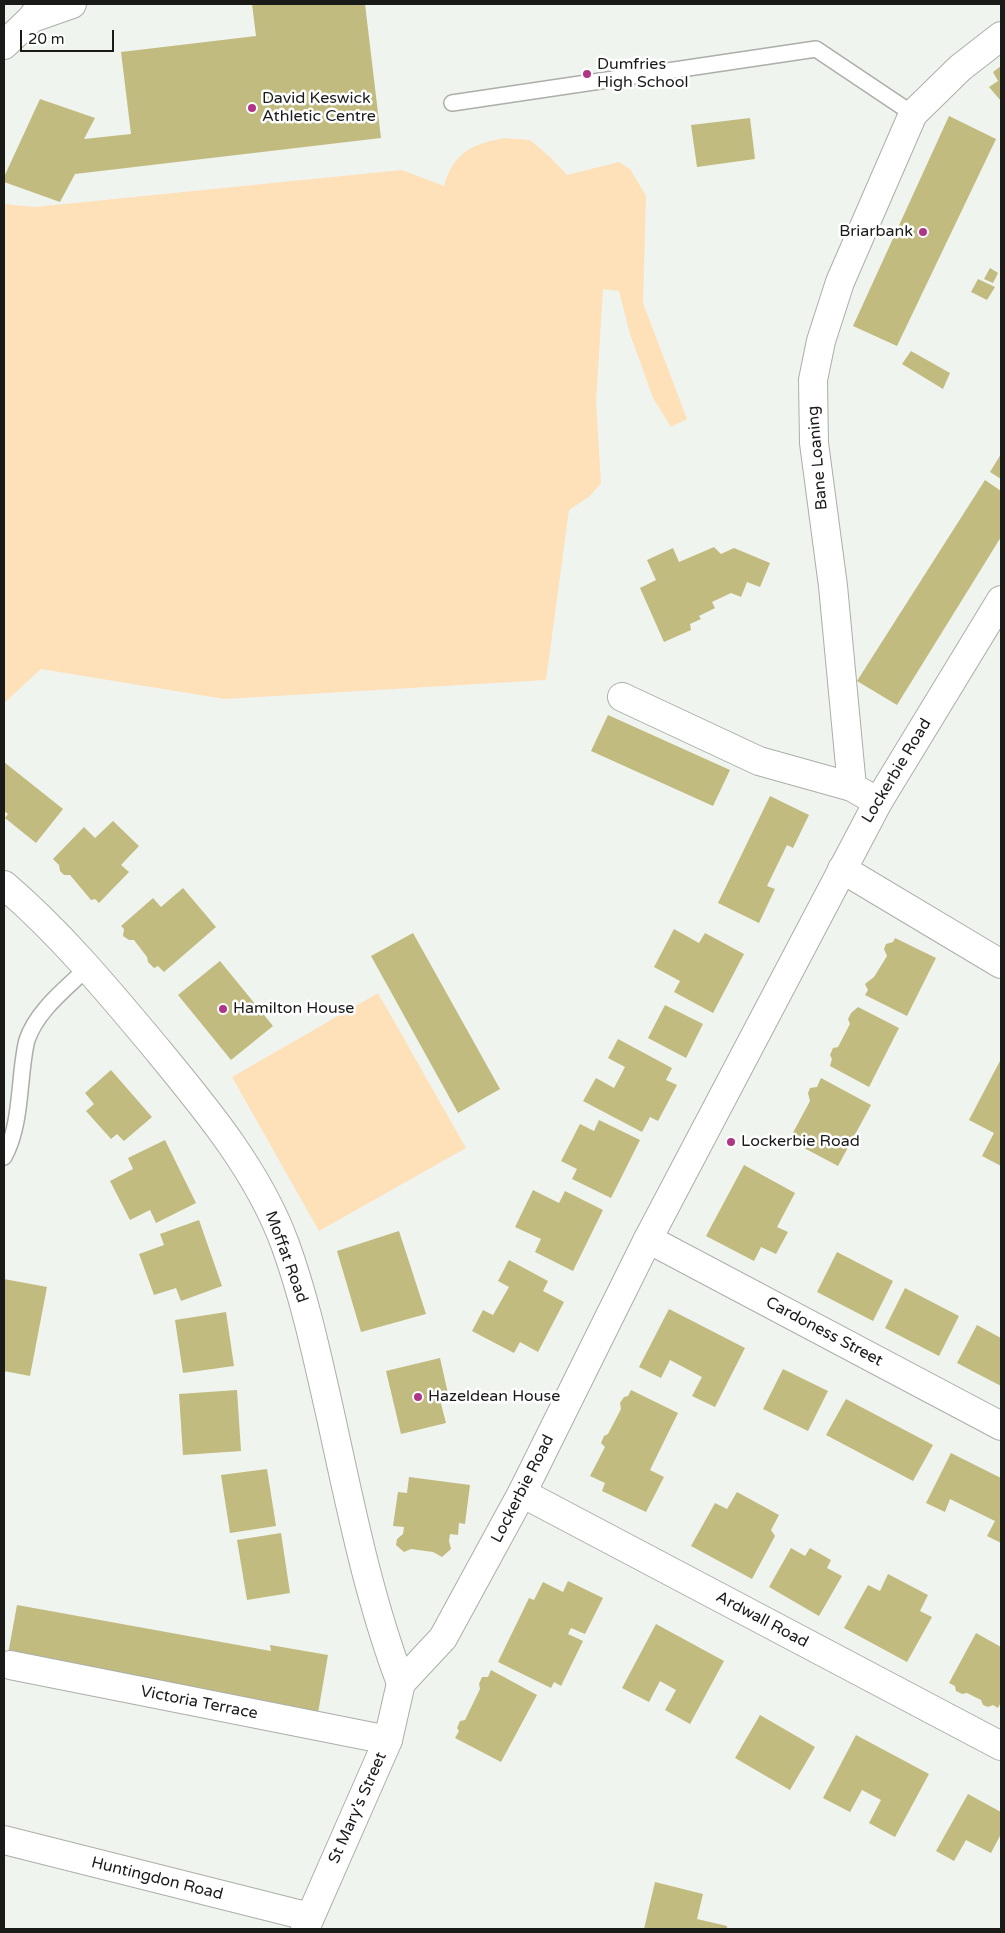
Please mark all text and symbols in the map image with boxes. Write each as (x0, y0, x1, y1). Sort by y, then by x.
scale bar (22, 20, 116, 52)
text: 20 m (28, 30, 65, 48)
place label: Dumfries High School (597, 55, 688, 93)
marker: Dumfries High School (581, 68, 593, 80)
place label: David Keswick Athletic Centre (262, 89, 376, 127)
marker: David Keswick Athletic Centre (246, 102, 258, 114)
place label: Briarbank (839, 222, 913, 242)
marker: Briarbank (917, 226, 929, 238)
street label: Bane Loaning (804, 405, 832, 511)
street label: Lockerbie Road (858, 715, 936, 827)
place label: Hamilton House (233, 999, 354, 1019)
marker: Hamilton House (217, 1003, 229, 1015)
place label: Lockerbie Road (741, 1132, 860, 1152)
marker: Lockerbie Road (725, 1136, 737, 1148)
street label: Moffat Road (261, 1208, 311, 1306)
street label: Cardoness Street (762, 1293, 886, 1371)
place label: Hazeldean House (428, 1387, 560, 1407)
marker: Hazeldean House (412, 1391, 424, 1403)
street label: Lockerbie Road (487, 1432, 559, 1546)
street label: Ardwall Road (713, 1588, 811, 1652)
street label: Victoria Terrace (139, 1682, 259, 1724)
street label: St Mary's Street (325, 1749, 391, 1867)
street label: Huntingdon Road (89, 1853, 225, 1905)

